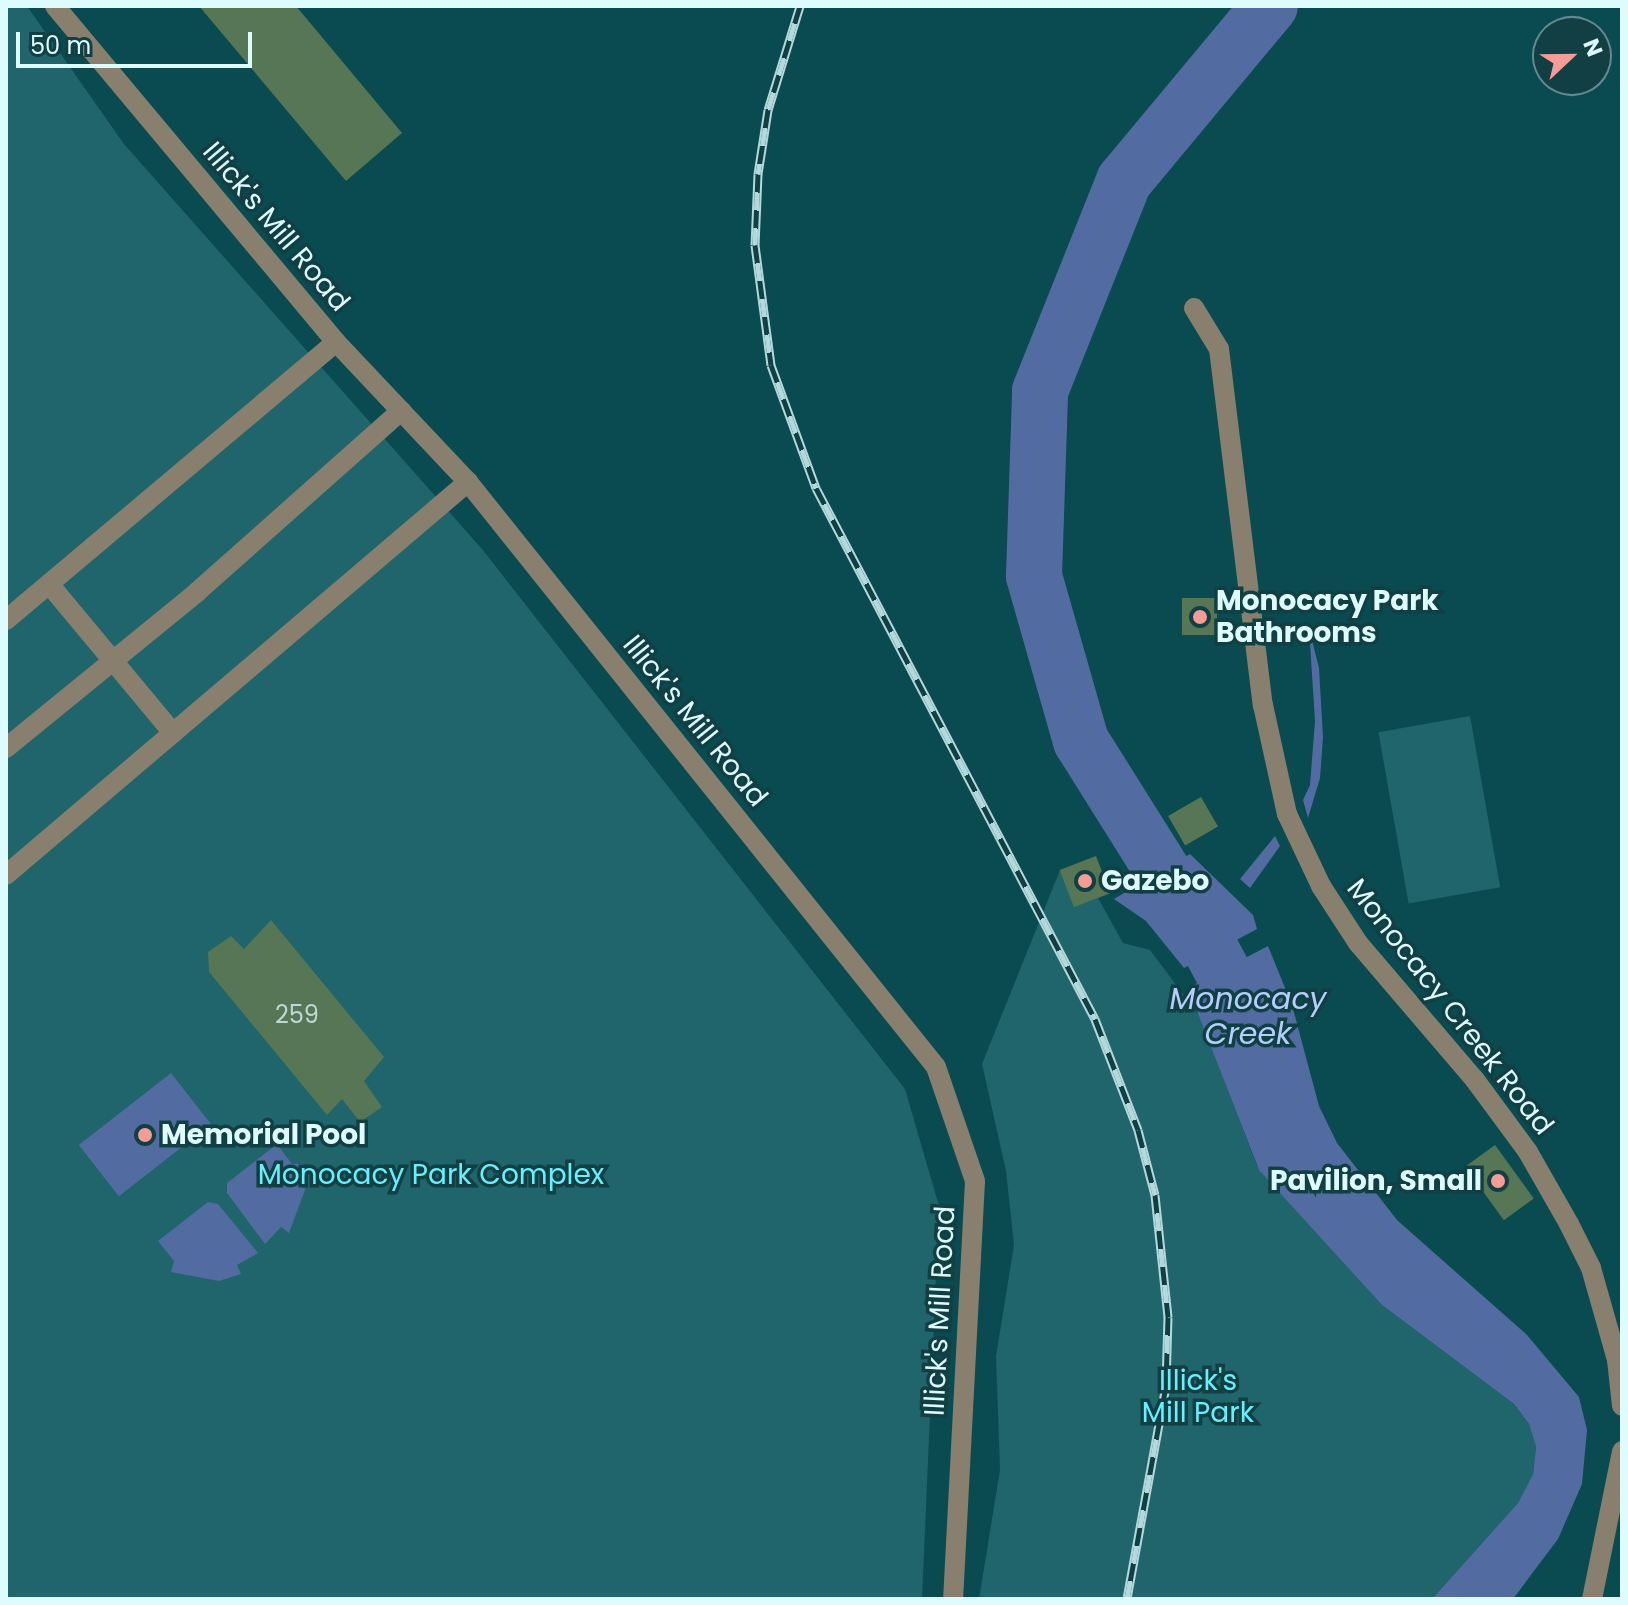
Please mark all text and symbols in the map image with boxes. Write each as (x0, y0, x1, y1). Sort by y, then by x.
scale bar (20, 16, 256, 66)
north arrow (1532, 16, 1612, 96)
text: 50 m (30, 29, 91, 62)
text: N (1575, 34, 1610, 61)
street label: Illick's Mill Road (195, 136, 357, 318)
place label: Monocacy Park Bathrooms (1216, 584, 1439, 650)
marker: Monocacy Park Bathrooms (1191, 608, 1209, 626)
street label: Illick's Mill Road (616, 629, 774, 813)
place label: Gazebo (1101, 864, 1209, 898)
marker: Gazebo (1076, 872, 1094, 890)
street label: Monocacy Creek Road (1340, 872, 1560, 1142)
water label: Monocacy Creek (1169, 981, 1327, 1052)
house number: 259 (275, 1001, 319, 1029)
place label: Memorial Pool (161, 1118, 366, 1152)
marker: Memorial Pool (136, 1126, 154, 1144)
park label: Monocacy Park Complex (258, 1158, 604, 1192)
place label: Pavilion, Small (1270, 1164, 1482, 1198)
marker: Pavilion, Small (1489, 1172, 1507, 1190)
street label: Illick's Mill Road (918, 1205, 962, 1417)
park label: Illick's Mill Park (1142, 1364, 1254, 1430)

